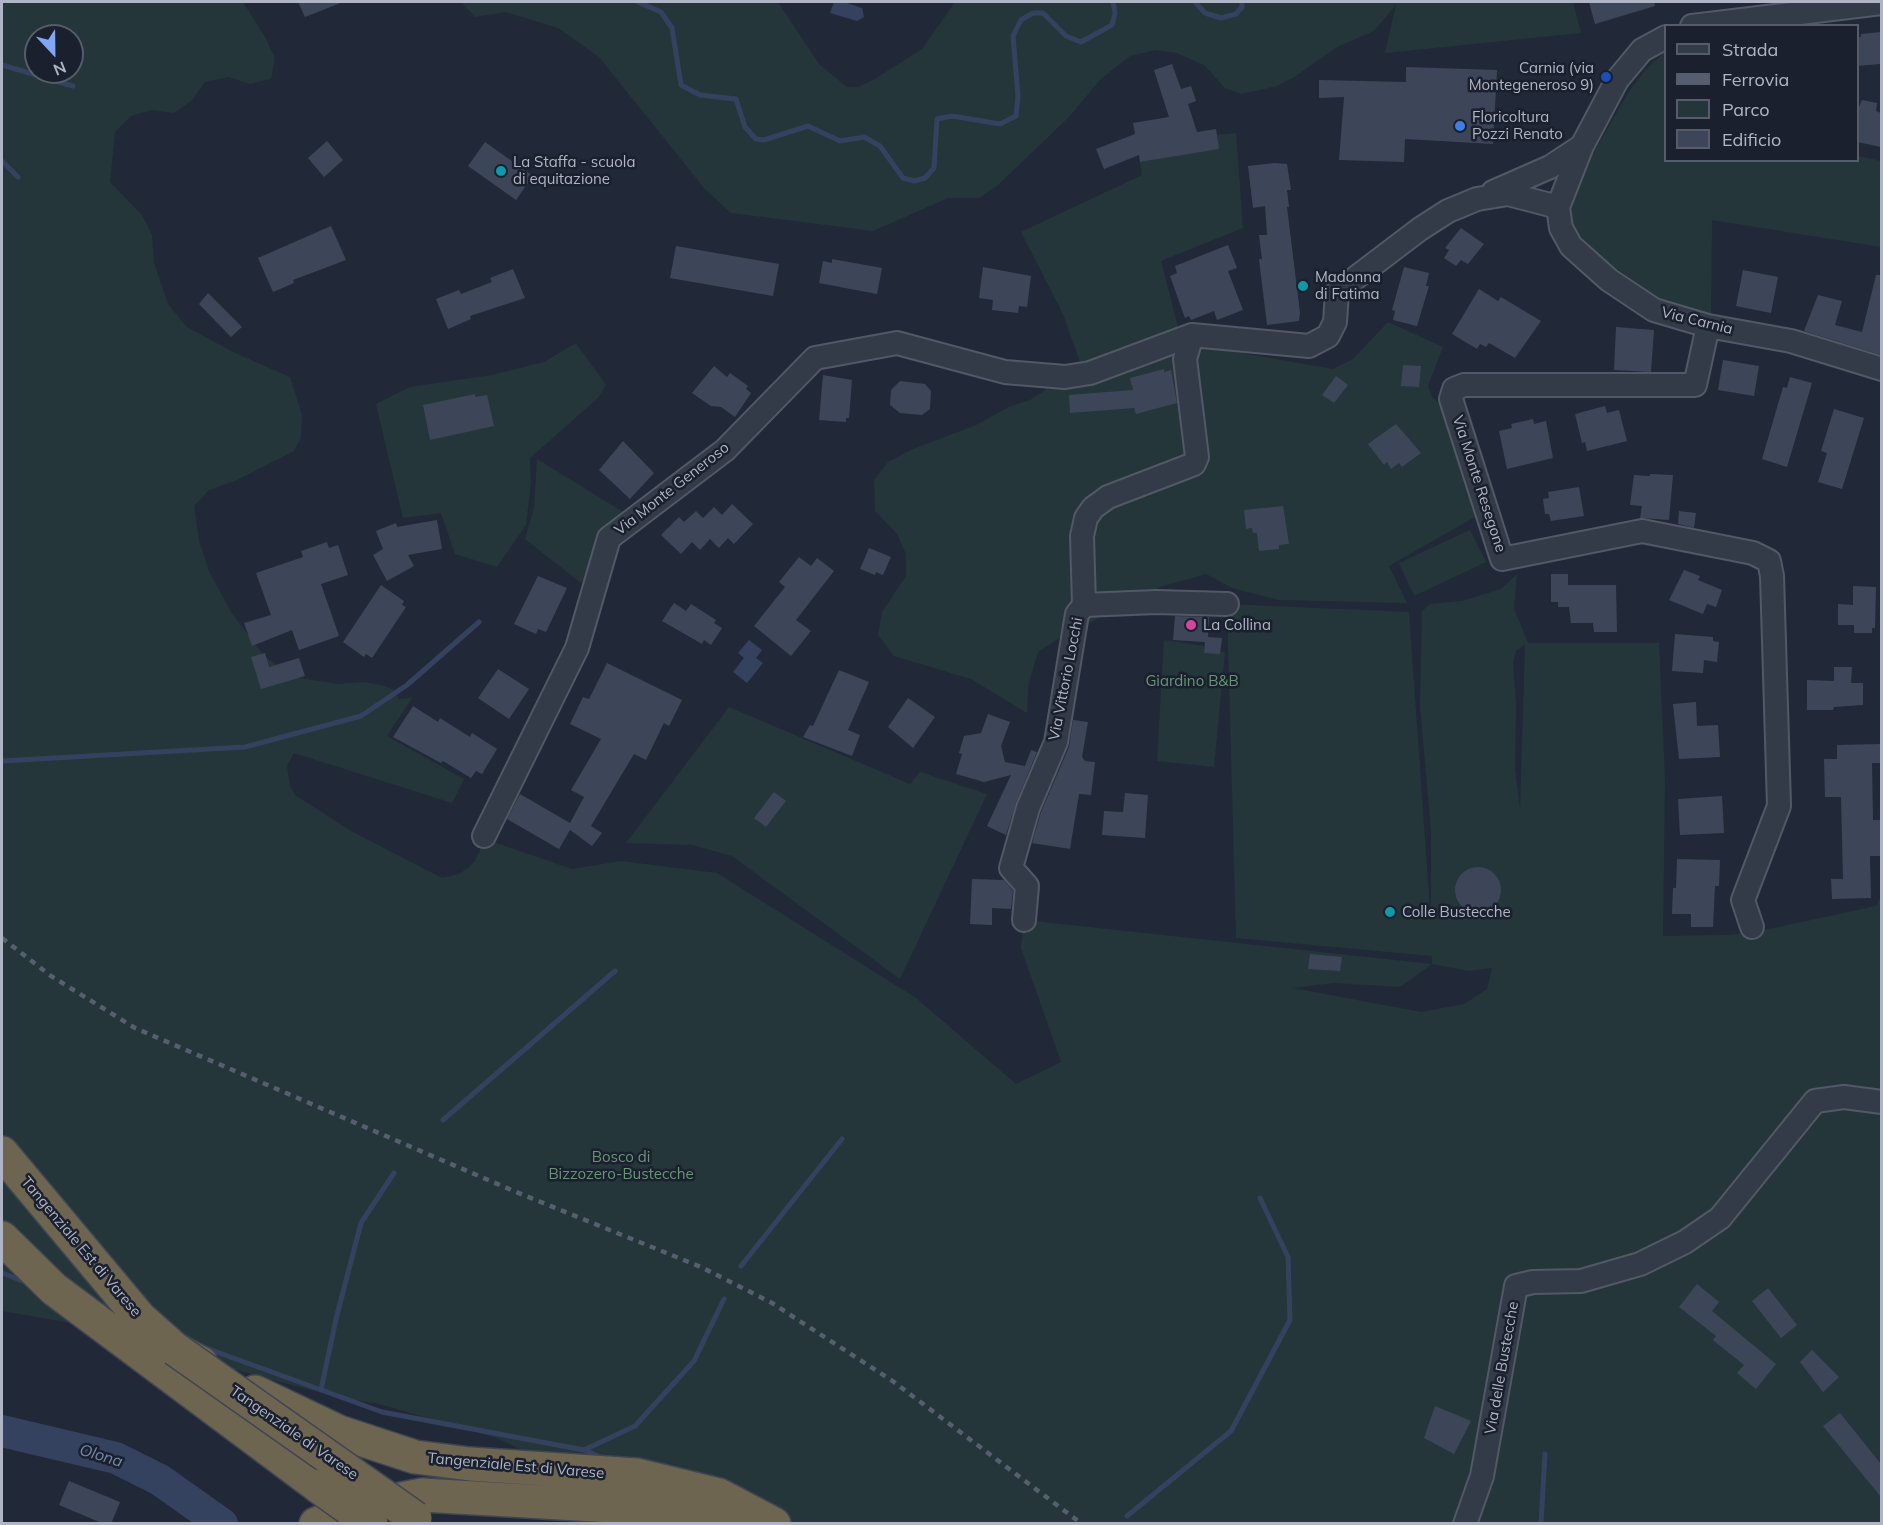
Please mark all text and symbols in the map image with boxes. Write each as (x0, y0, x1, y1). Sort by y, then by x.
north arrow (24, 24, 84, 84)
legend (1664, 24, 1859, 162)
text: Strada (1722, 38, 1778, 61)
text: N (51, 57, 69, 80)
place label: Carnia (via Montegeneroso 9) (1469, 59, 1594, 94)
text: Ferrovia (1722, 68, 1789, 91)
marker: Carnia (via Montegeneroso 9) (1599, 70, 1613, 84)
text: Parco (1722, 98, 1770, 121)
place label: Floricoltura Pozzi Renato (1472, 108, 1563, 143)
marker: Floricoltura Pozzi Renato (1453, 119, 1467, 133)
text: Edificio (1722, 128, 1781, 151)
place label: La Staffa - scuola di equitazione (513, 153, 635, 188)
marker: La Staffa - scuola di equitazione (494, 164, 508, 178)
place label: Madonna di Fatima (1315, 268, 1381, 303)
marker: Madonna di Fatima (1296, 279, 1310, 293)
street label: Via Carnia (1660, 303, 1734, 339)
street label: Via Monte Resegone (1448, 413, 1510, 555)
street label: Via Monte Generoso (611, 439, 733, 539)
street label: Via Vittorio Locchi (1045, 616, 1087, 742)
place label: La Collina (1203, 616, 1271, 634)
marker: La Collina (1184, 618, 1198, 632)
park label: Giardino B&B (1145, 672, 1239, 690)
place label: Colle Bustecche (1402, 903, 1511, 921)
marker: Colle Bustecche (1383, 905, 1397, 919)
park label: Bosco di Bizzozero-Bustecche (548, 1148, 694, 1183)
street label: Tangenziale Est di Varese (17, 1173, 145, 1321)
street label: Via delle Bustecche (1481, 1300, 1523, 1436)
street label: Tangenziale di Varese (227, 1382, 361, 1484)
water label: Olona (77, 1440, 125, 1472)
street label: Tangenziale Est di Varese (427, 1449, 605, 1483)

